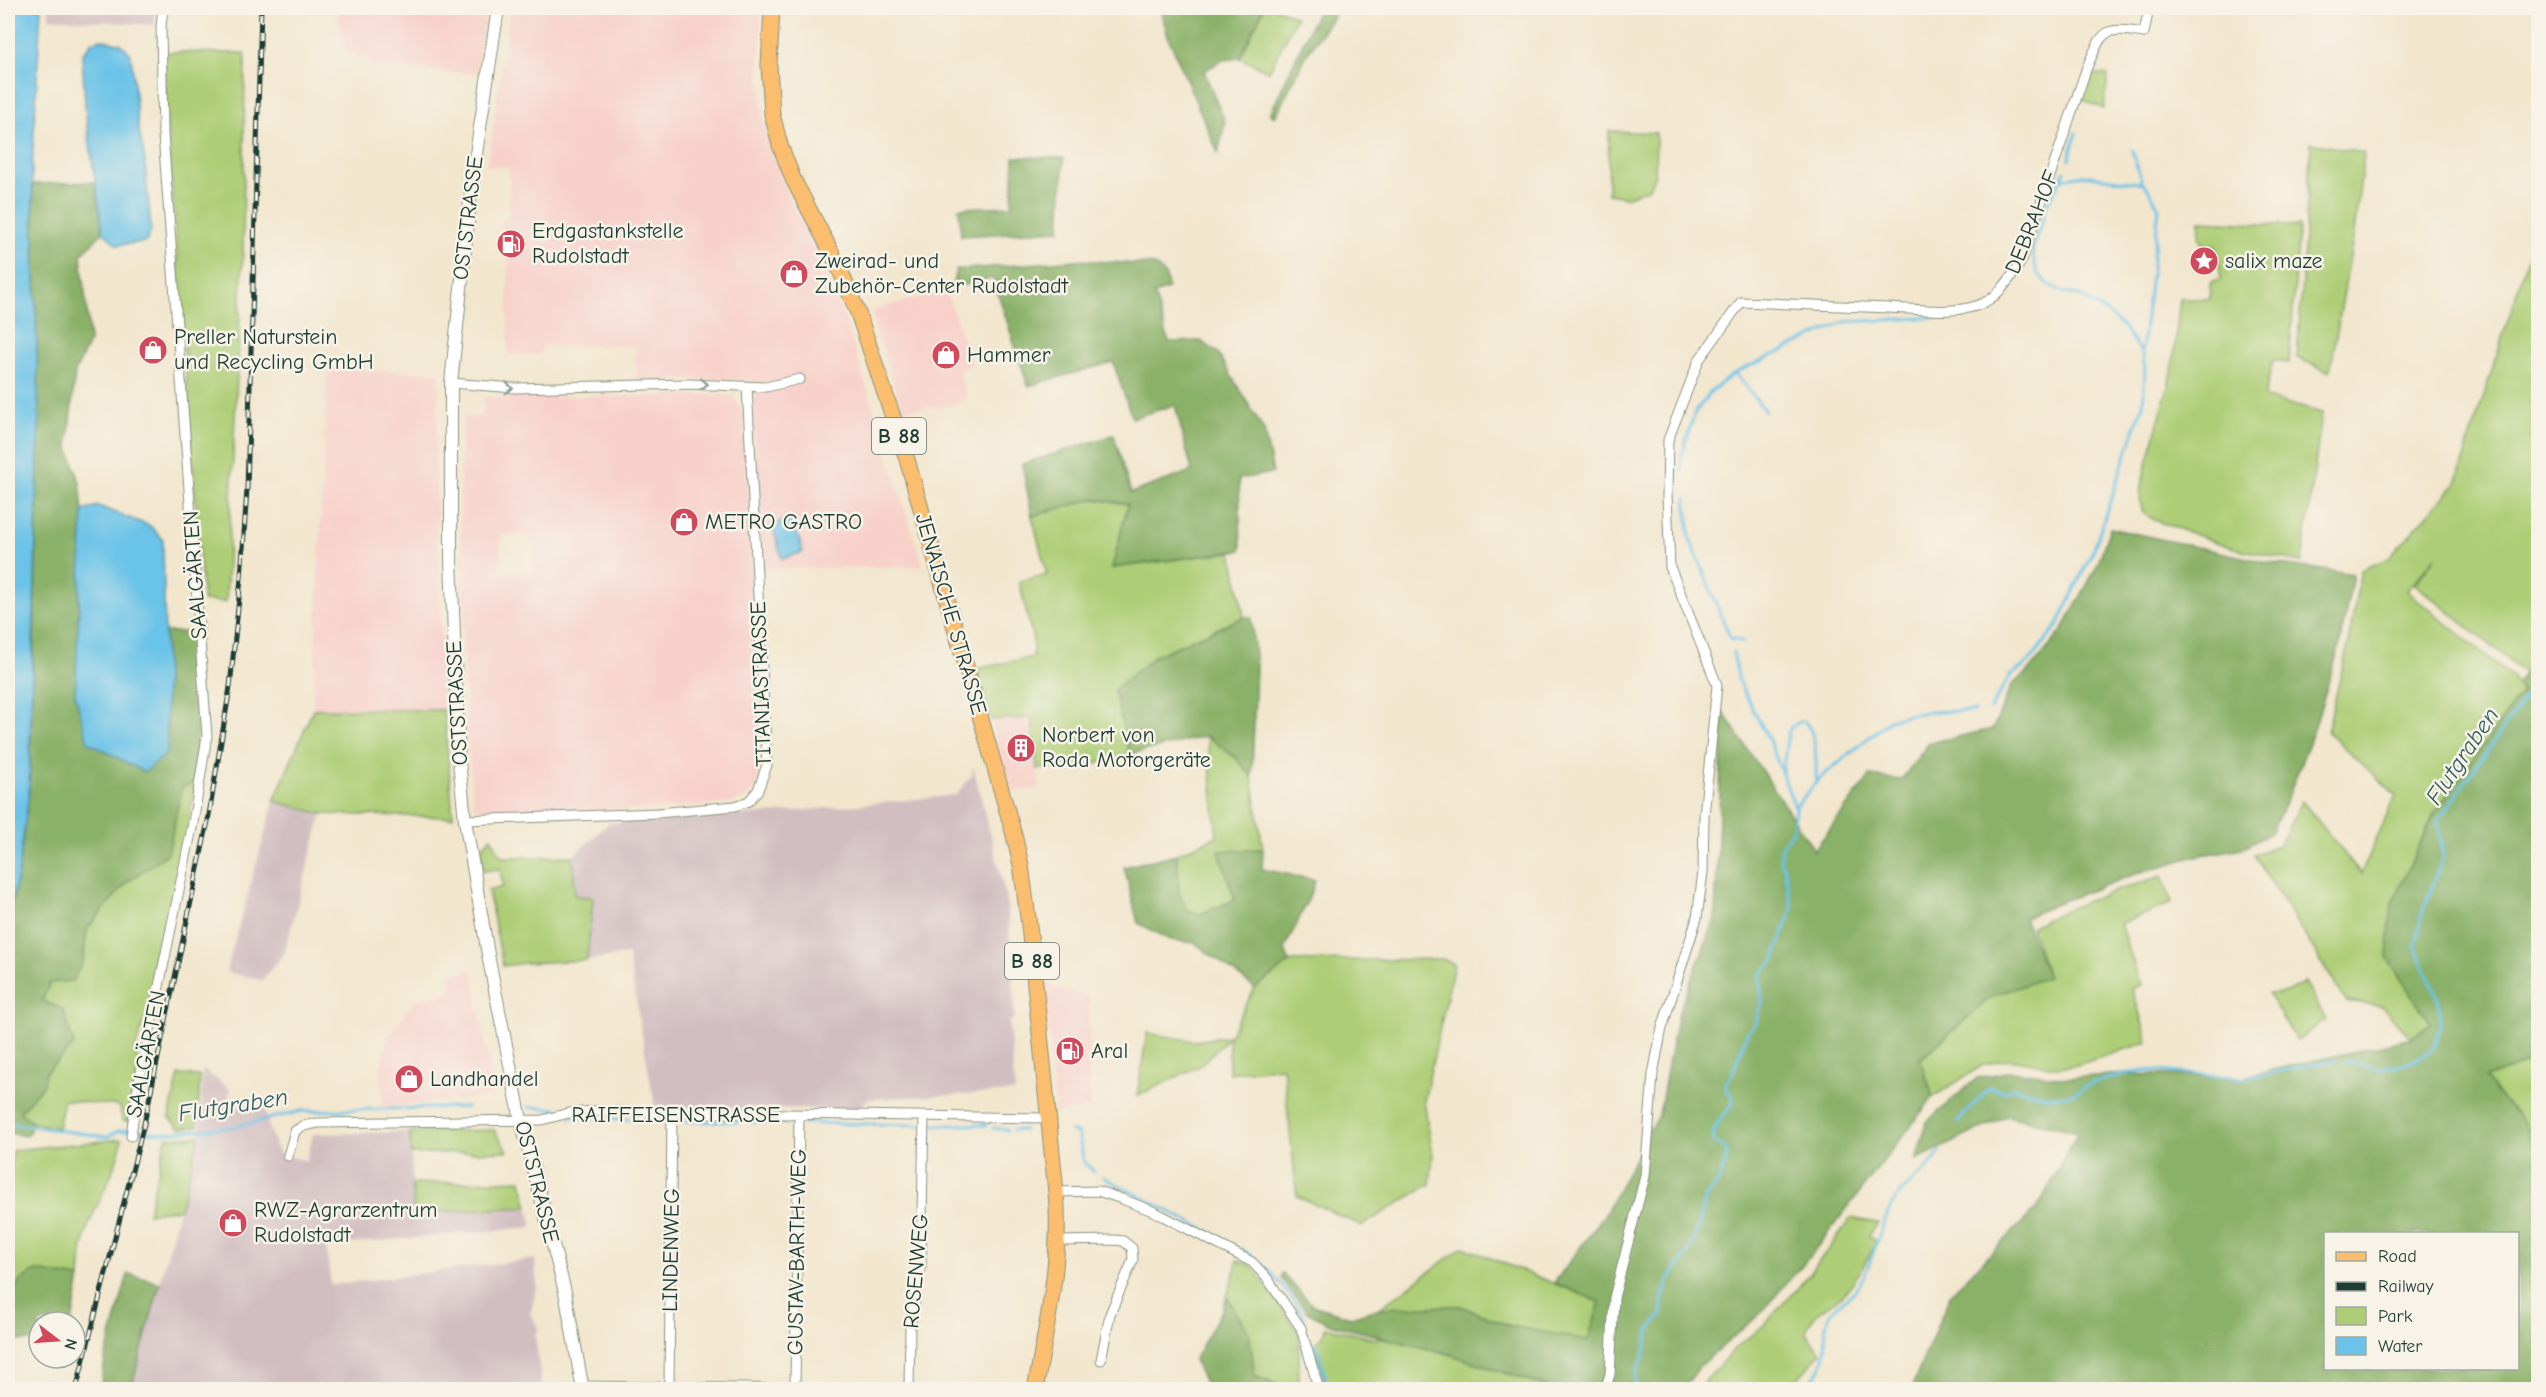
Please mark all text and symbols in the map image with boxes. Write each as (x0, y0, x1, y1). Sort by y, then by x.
street label: OSTSTRASSE (447, 154, 489, 282)
street label: DEBRAHOF (1999, 166, 2065, 278)
place label: Erdgastankstelle Rudolstadt (532, 218, 683, 269)
fuel station icon: Erdgastankstelle Rudolstadt (495, 228, 527, 260)
place icon: salix maze (2188, 245, 2220, 277)
place label: Zweirad- und Zubehör-Center Rudolstadt (815, 248, 1069, 299)
place label: salix maze (2225, 248, 2323, 274)
shop icon: Zweirad- und Zubehör-Center Rudolstadt (778, 258, 810, 290)
place label: Preller Naturstein und Recycling GmbH (174, 324, 374, 375)
shop icon: Preller Naturstein und Recycling GmbH (137, 334, 169, 366)
shop icon: Hammer (930, 339, 962, 371)
place label: Hammer (967, 342, 1051, 368)
one-way arrow (700, 378, 709, 391)
one-way arrow (505, 381, 514, 394)
road number: B 88 (872, 418, 926, 454)
shop icon: METRO GASTRO (668, 506, 700, 538)
place label: METRO GASTRO (705, 509, 862, 535)
street label: SAALGÄRTEN (178, 510, 212, 640)
street label: JENAISCHE STRASSE (910, 510, 992, 718)
street label: TITANIASTRASSE (745, 601, 777, 767)
street label: OSTSTRASSE (441, 640, 473, 766)
water label: Flutgraben (2419, 702, 2505, 810)
place label: Norbert von Roda Motorgeräte (1042, 722, 1211, 773)
building icon: Norbert von Roda Motorgeräte (1005, 732, 1037, 764)
road number: B 88 (1005, 943, 1059, 979)
street label: SAALGÄRTEN (121, 988, 171, 1120)
fuel station icon: Aral (1054, 1035, 1086, 1067)
place label: Aral (1091, 1038, 1128, 1064)
shop icon: Landhandel (393, 1063, 425, 1095)
place label: Landhandel (430, 1066, 539, 1092)
water label: Flutgraben (176, 1083, 290, 1127)
street label: RAIFFEISENSTRASSE (572, 1102, 780, 1128)
street label: OSTSTRASSE (509, 1118, 565, 1246)
street label: GUSTAV-BARTH-WEG (782, 1148, 812, 1356)
street label: LINDENWEG (657, 1188, 685, 1312)
place label: RWZ-Agrarzentrum Rudolstadt (254, 1197, 437, 1248)
shop icon: RWZ-Agrarzentrum Rudolstadt (217, 1207, 249, 1239)
street label: ROSENWEG (898, 1213, 934, 1329)
legend (2324, 1232, 2519, 1370)
text: Road (2378, 1246, 2417, 1267)
text: Railway (2378, 1276, 2435, 1297)
text: Park (2378, 1306, 2413, 1327)
north arrow (27, 1310, 87, 1370)
text: N (60, 1336, 81, 1352)
text: Water (2378, 1336, 2423, 1357)

